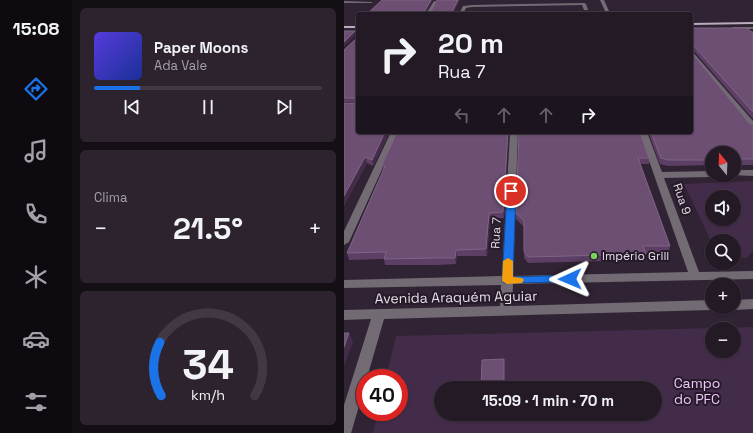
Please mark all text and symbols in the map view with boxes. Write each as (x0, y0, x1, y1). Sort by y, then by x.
text: 15:08 (13, 17, 59, 40)
text: 20 m (438, 25, 504, 61)
icon: right (372, 28, 424, 80)
text: Paper Moons (154, 38, 248, 57)
text: Ada Vale (154, 57, 207, 74)
text: Rua 7 (438, 60, 486, 83)
icon: directions (22, 75, 50, 103)
icon: previous (121, 96, 143, 118)
icon: pause (197, 96, 219, 118)
icon: next (273, 96, 295, 118)
icon: left (451, 104, 473, 126)
icon: ahead (493, 104, 515, 126)
icon: ahead (535, 104, 557, 126)
icon: right (577, 104, 599, 126)
icon: music (22, 137, 50, 165)
north arrow (705, 146, 741, 182)
map controls (705, 146, 741, 358)
pin (494, 174, 528, 208)
icon: arrive (500, 180, 522, 202)
street label: Rua 9 (669, 181, 695, 217)
text: Clima (94, 189, 127, 206)
button: sound (705, 190, 741, 226)
icon: phone (22, 200, 50, 228)
text: 21.5° (173, 209, 243, 248)
text: − (94, 214, 108, 242)
text: + (308, 214, 322, 242)
street label: Rua 7 (487, 217, 505, 249)
button: search (705, 234, 741, 270)
place label: Império Grill (602, 248, 669, 264)
marker: Império Grill (589, 251, 599, 261)
position arrow (549, 258, 591, 300)
icon: climate (22, 263, 50, 291)
button: + (705, 278, 741, 314)
street label: Avenida Araquém Aguiar (374, 287, 538, 307)
button: − (705, 322, 741, 358)
icon: car (22, 325, 50, 353)
text: 34 (182, 338, 234, 391)
speed limit sign: 40 (356, 369, 408, 421)
park label: Campo do PFC (674, 374, 720, 408)
text: km/h (191, 386, 225, 404)
icon: filters (22, 388, 50, 416)
text: 15:09 · 1 min · 70 m (482, 391, 614, 410)

